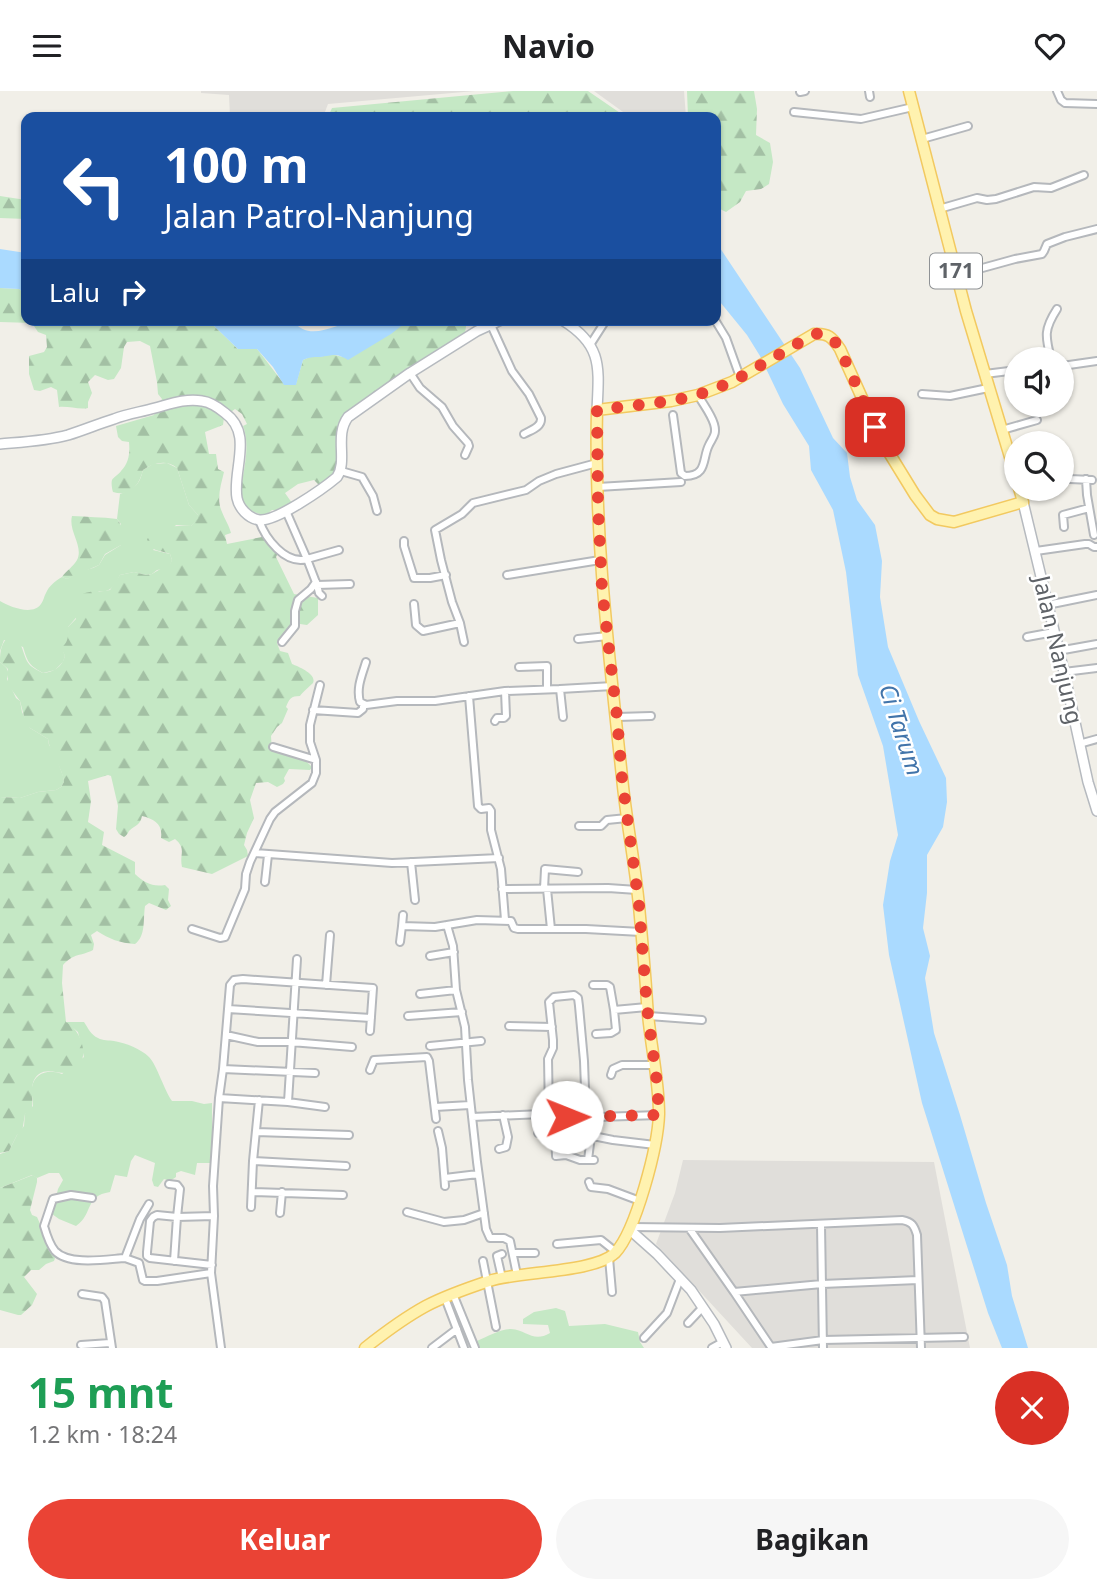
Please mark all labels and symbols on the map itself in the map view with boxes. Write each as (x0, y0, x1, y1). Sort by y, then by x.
road number: 171 (930, 253, 982, 289)
pin (845, 397, 905, 457)
street label: Jalan Nanjung (1026, 571, 1092, 727)
water label: Ci Tarum (872, 679, 933, 780)
position arrow (530, 1080, 604, 1154)

